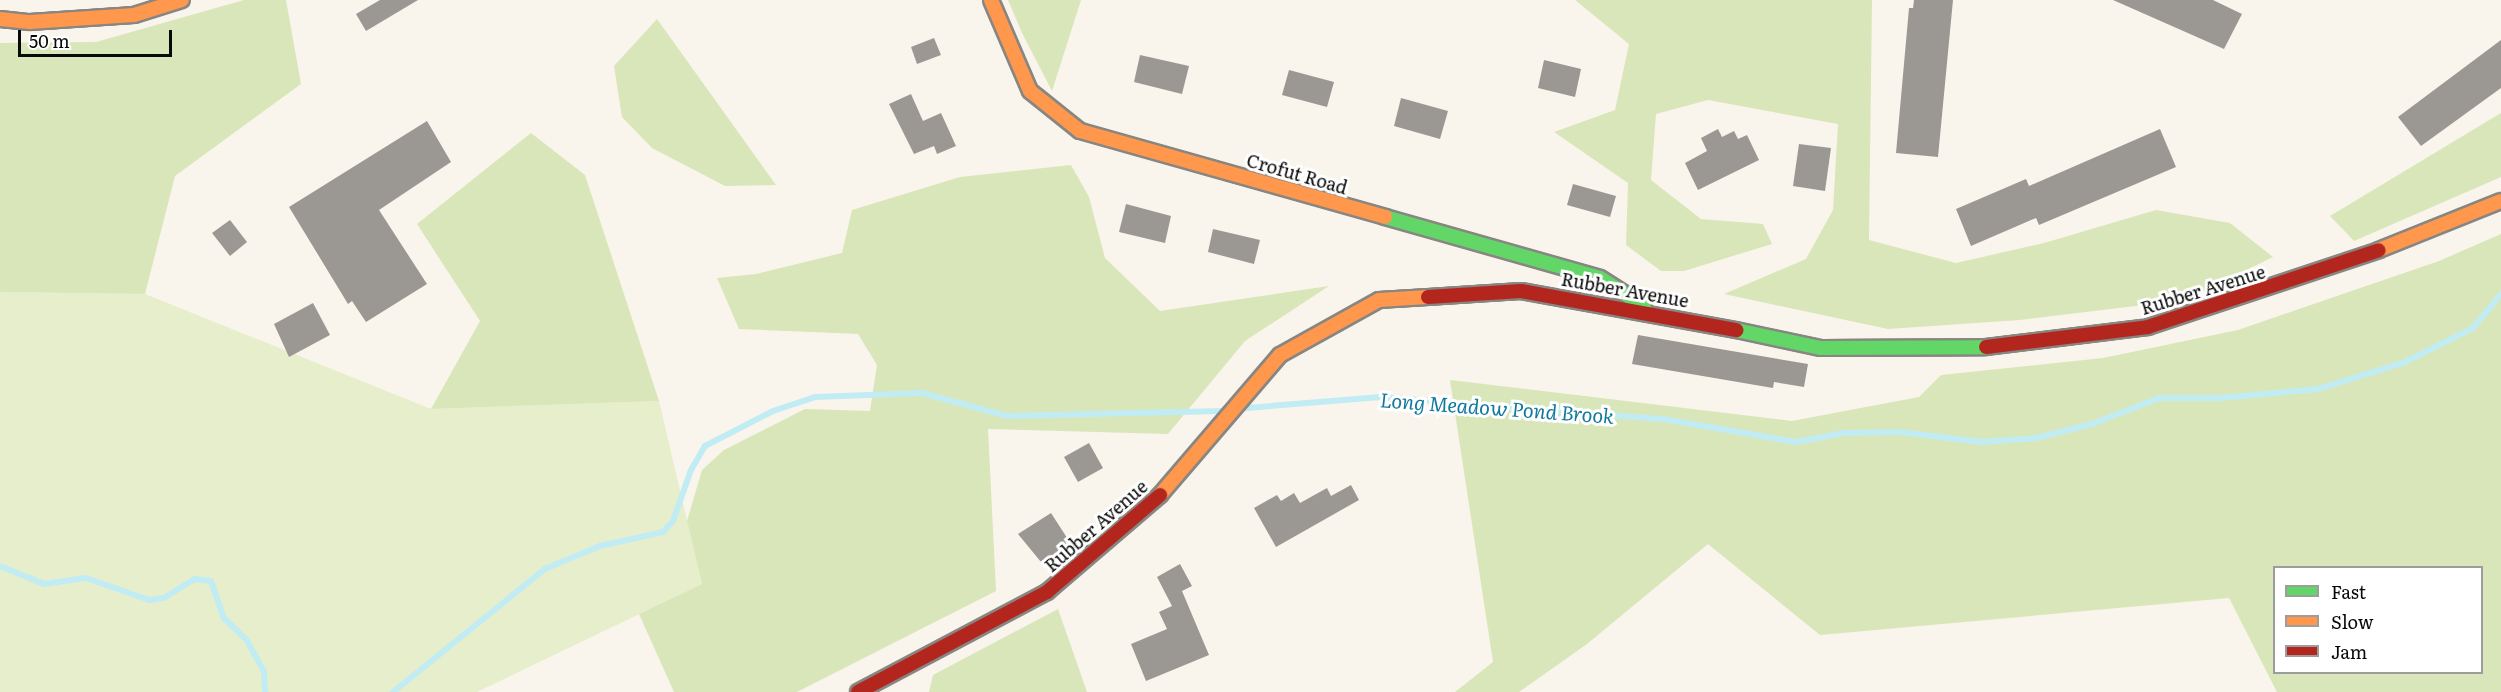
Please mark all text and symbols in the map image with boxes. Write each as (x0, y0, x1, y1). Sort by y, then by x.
scale bar (21, 18, 176, 56)
text: 50 m (29, 27, 70, 54)
street label: Crofut Road (1244, 149, 1350, 199)
street label: Rubber Avenue (2138, 261, 2268, 319)
street label: Rubber Avenue (1560, 268, 1690, 312)
water label: Long Meadow Pond Brook (1379, 387, 1615, 427)
street label: Rubber Avenue (1040, 476, 1152, 576)
legend (2273, 566, 2483, 674)
text: Fast (2331, 578, 2366, 605)
text: Slow (2331, 608, 2373, 635)
text: Jam (2331, 638, 2367, 665)

